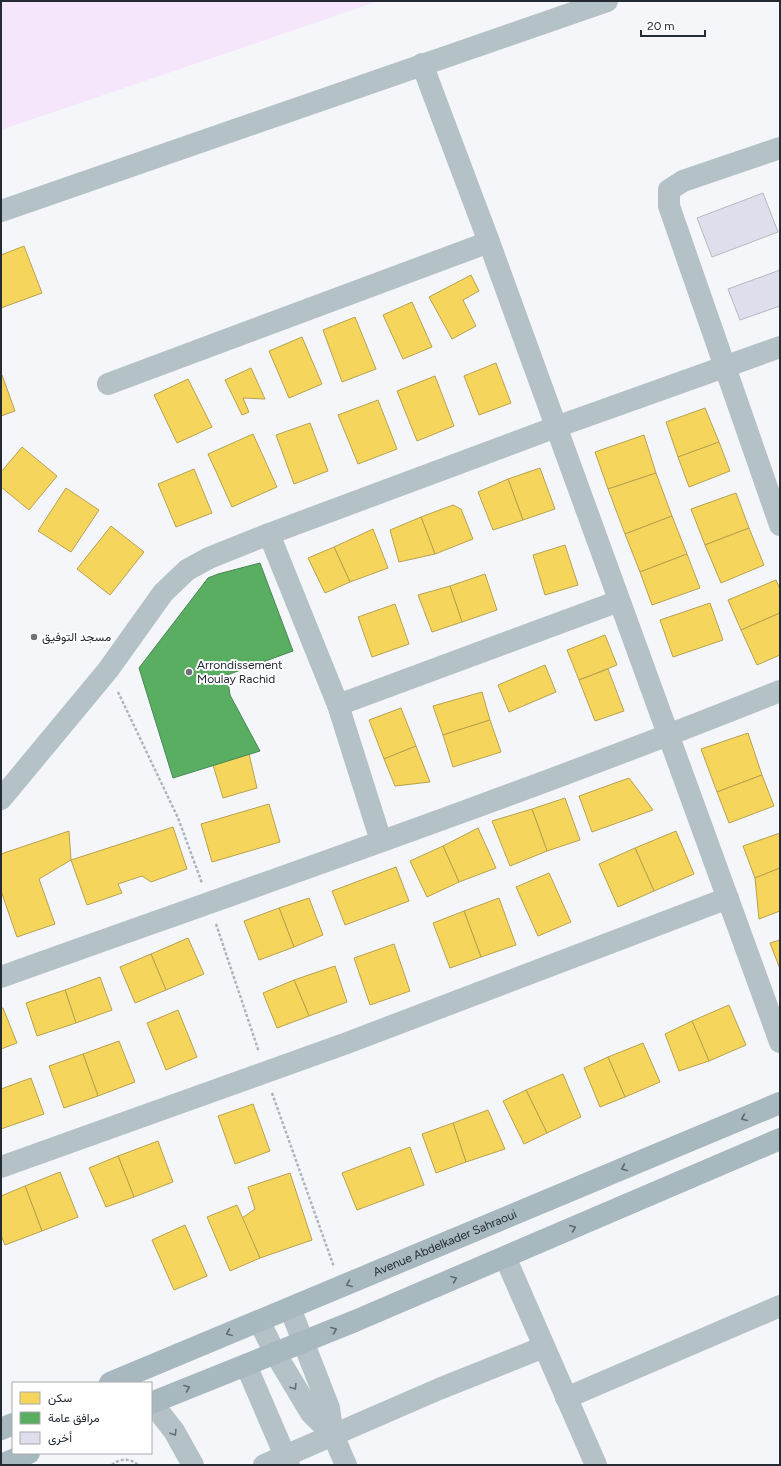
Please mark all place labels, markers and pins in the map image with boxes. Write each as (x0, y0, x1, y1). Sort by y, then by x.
place label: مسجد التوفيق (42, 630, 111, 645)
marker: مسجد التوفيق (29, 632, 39, 642)
place label: Arrondissement Moulay Rachid (197, 658, 283, 686)
marker: Arrondissement Moulay Rachid (184, 667, 194, 677)

